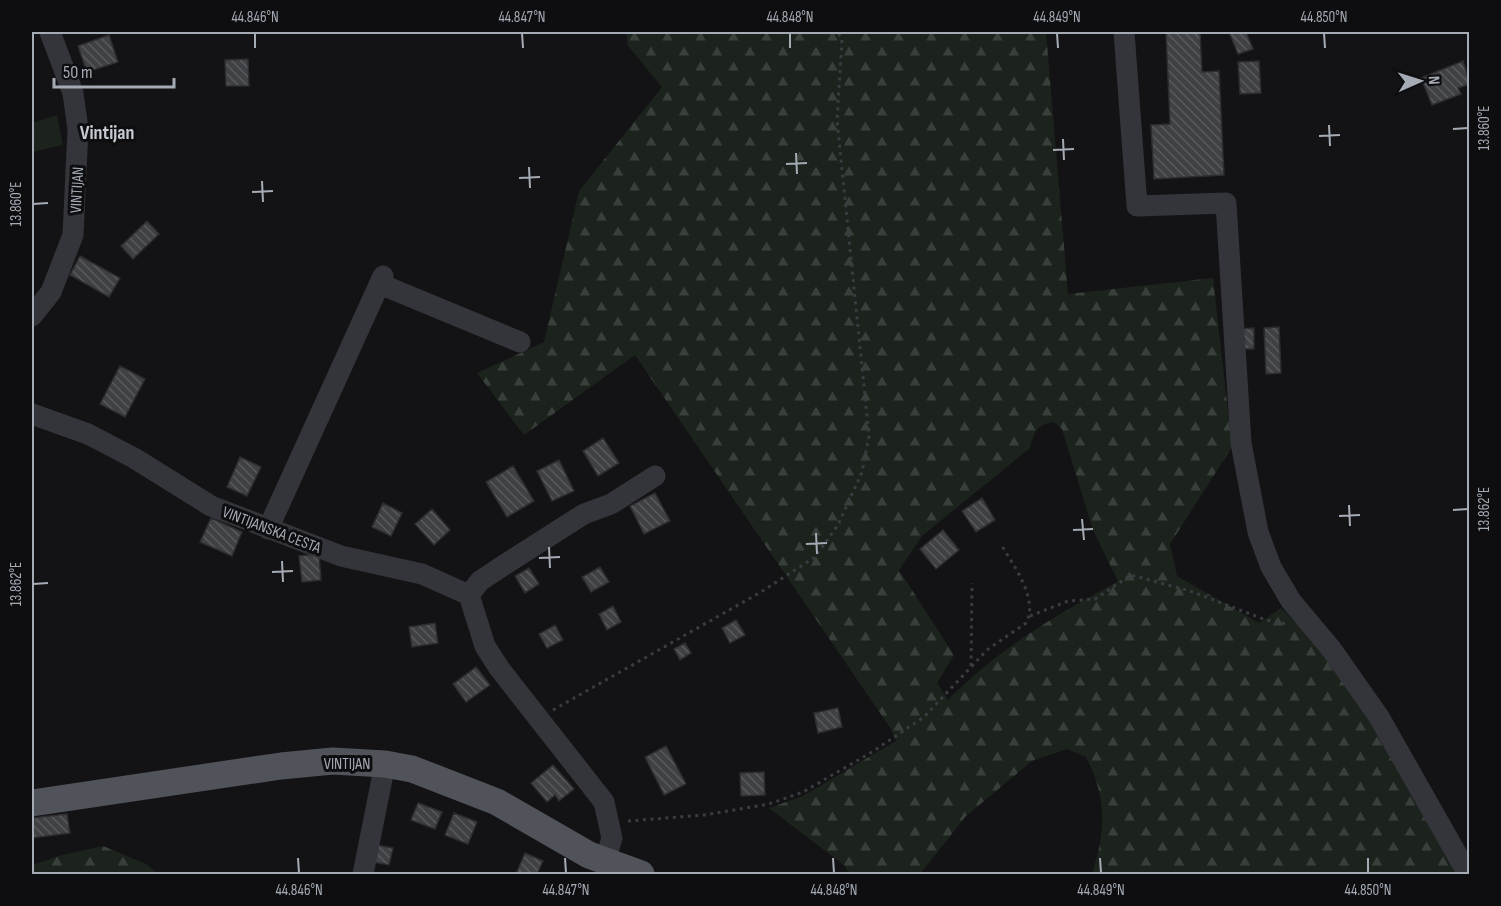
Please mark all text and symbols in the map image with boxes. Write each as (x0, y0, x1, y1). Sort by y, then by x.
text: 44.846°N (231, 8, 279, 27)
text: 44.847°N (498, 8, 546, 27)
text: 44.848°N (766, 8, 814, 27)
text: 44.849°N (1033, 8, 1081, 27)
text: 44.850°N (1301, 8, 1347, 27)
scale bar (54, 51, 174, 89)
north arrow (1390, 51, 1450, 111)
text: 50 m (63, 62, 93, 83)
text: N (1424, 76, 1443, 85)
text: 13.860°E (1475, 106, 1494, 150)
district label: Vintijan (80, 121, 134, 145)
street label: VINTIJAN (67, 166, 88, 214)
text: 13.860°E (7, 182, 26, 226)
text: 13.862°E (1475, 487, 1494, 531)
street label: VINTIJANSKA CESTA (220, 503, 324, 558)
text: 13.862°E (7, 562, 26, 606)
street label: VINTIJAN (324, 755, 370, 774)
text: 44.846°N (275, 881, 323, 900)
text: 44.847°N (542, 881, 590, 900)
text: 44.848°N (810, 881, 858, 900)
text: 44.849°N (1077, 881, 1125, 900)
text: 44.850°N (1345, 881, 1391, 900)

